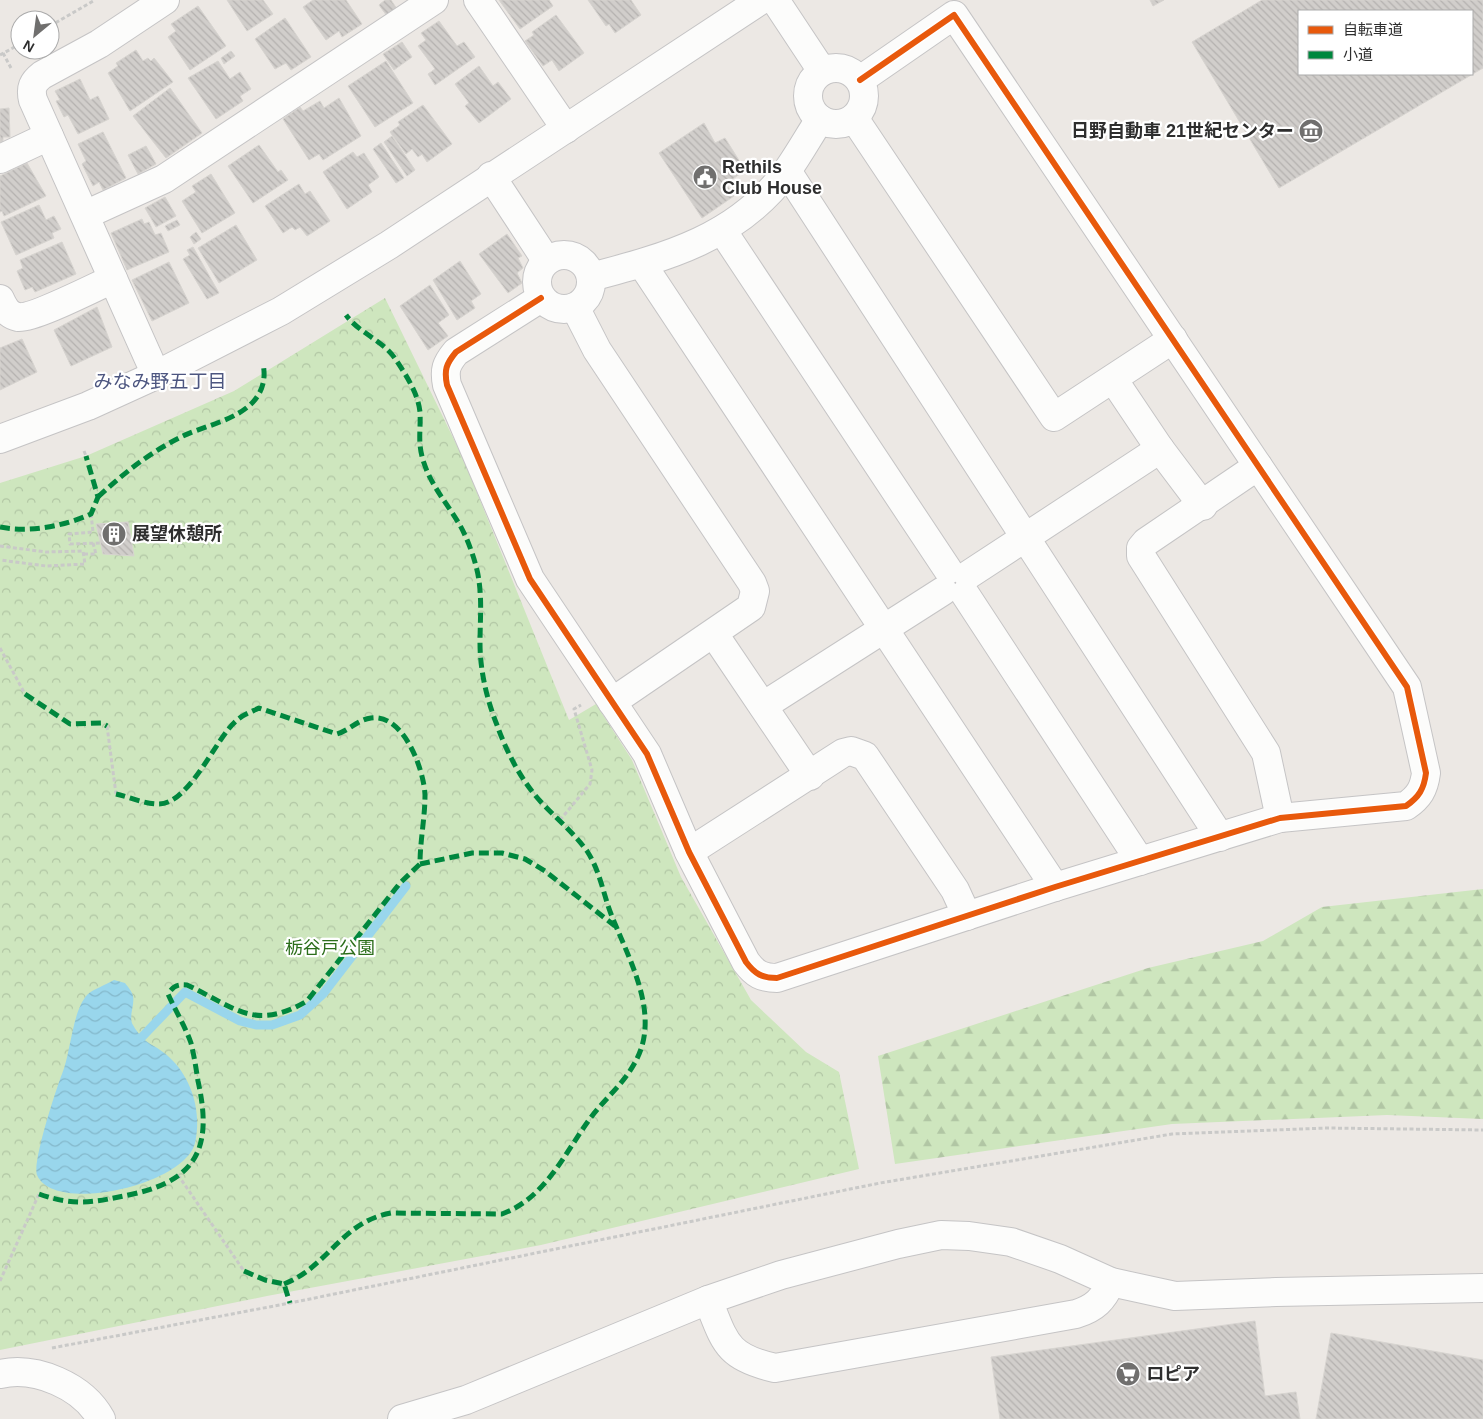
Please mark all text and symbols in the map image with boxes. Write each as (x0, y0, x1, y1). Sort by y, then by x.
north arrow (10, 10, 60, 60)
legend (1298, 10, 1473, 75)
text: 自転車道 (1343, 21, 1403, 38)
text: N (20, 37, 37, 56)
text: 小道 (1343, 46, 1373, 63)
museum icon: 日野自動車 21世紀センター (1298, 118, 1324, 144)
place label: 日野自動車 21世紀センター (1071, 121, 1294, 141)
place label: Rethils Club House (722, 157, 822, 198)
public building icon: Rethils Club House (692, 164, 718, 190)
district label: みなみ野五丁目 (93, 371, 227, 392)
building icon: 展望休憩所 (101, 521, 127, 547)
place label: 展望休憩所 (132, 524, 222, 544)
park label: 栃谷戸公園 (285, 938, 375, 958)
supermarket icon: ロピア (1115, 1361, 1141, 1387)
place label: ロピア (1146, 1364, 1200, 1384)

